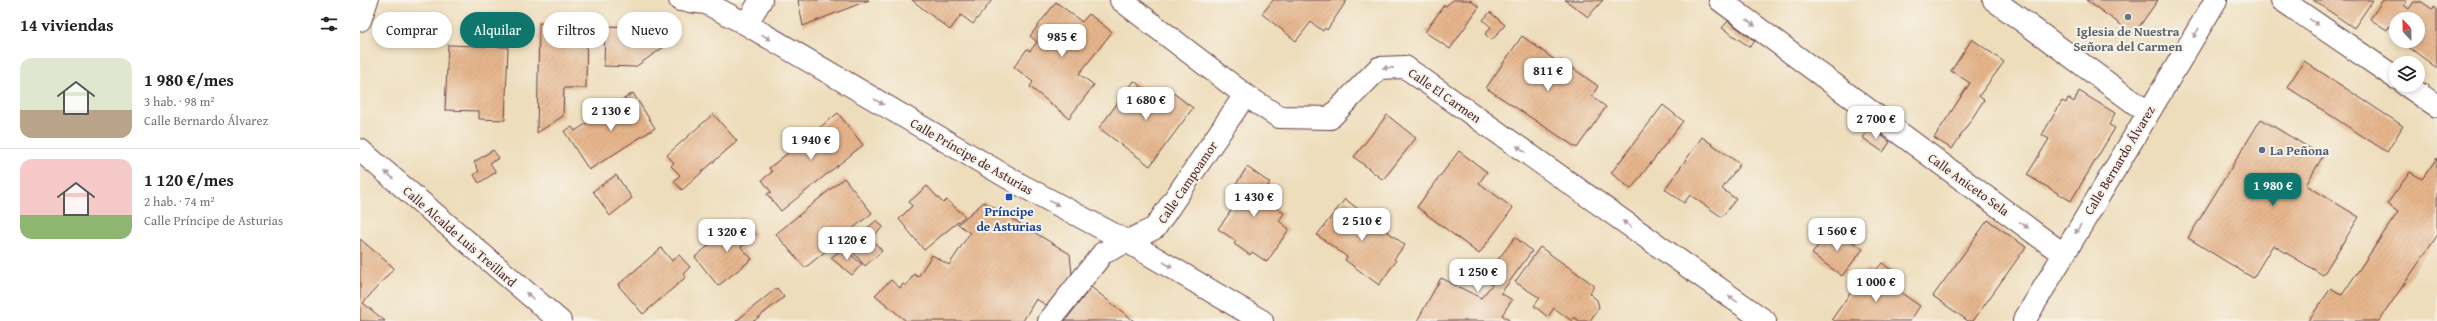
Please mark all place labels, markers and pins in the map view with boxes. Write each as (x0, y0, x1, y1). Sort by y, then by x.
marker: Iglesia de Nuestra Señora del Carmen (2123, 12, 2133, 22)
place label: Iglesia de Nuestra Señora del Carmen (2073, 22, 2183, 56)
pin: 985 € (1034, 24, 1090, 58)
pin: 811 € (1520, 58, 1576, 92)
pin: 1 680 € (1109, 87, 1183, 121)
pin: 2 130 € (574, 98, 648, 132)
pin: 2 700 € (1839, 106, 1913, 140)
pin: 1 940 € (774, 127, 848, 161)
place label: La Peñona (2270, 141, 2330, 160)
marker: La Peñona (2257, 145, 2267, 155)
pin: 1 980 € (2236, 173, 2310, 207)
pin: 1 430 € (1217, 184, 1291, 218)
marker: Príncipe de Asturias (1004, 192, 1014, 202)
place label: Príncipe de Asturias (976, 202, 1042, 236)
pin: 2 510 € (1325, 208, 1399, 242)
pin: 1 560 € (1800, 218, 1874, 252)
pin: 1 320 € (690, 219, 764, 253)
pin: 1 120 € (810, 227, 884, 261)
pin: 1 250 € (1441, 259, 1515, 293)
pin: 1 000 € (1839, 269, 1913, 303)

